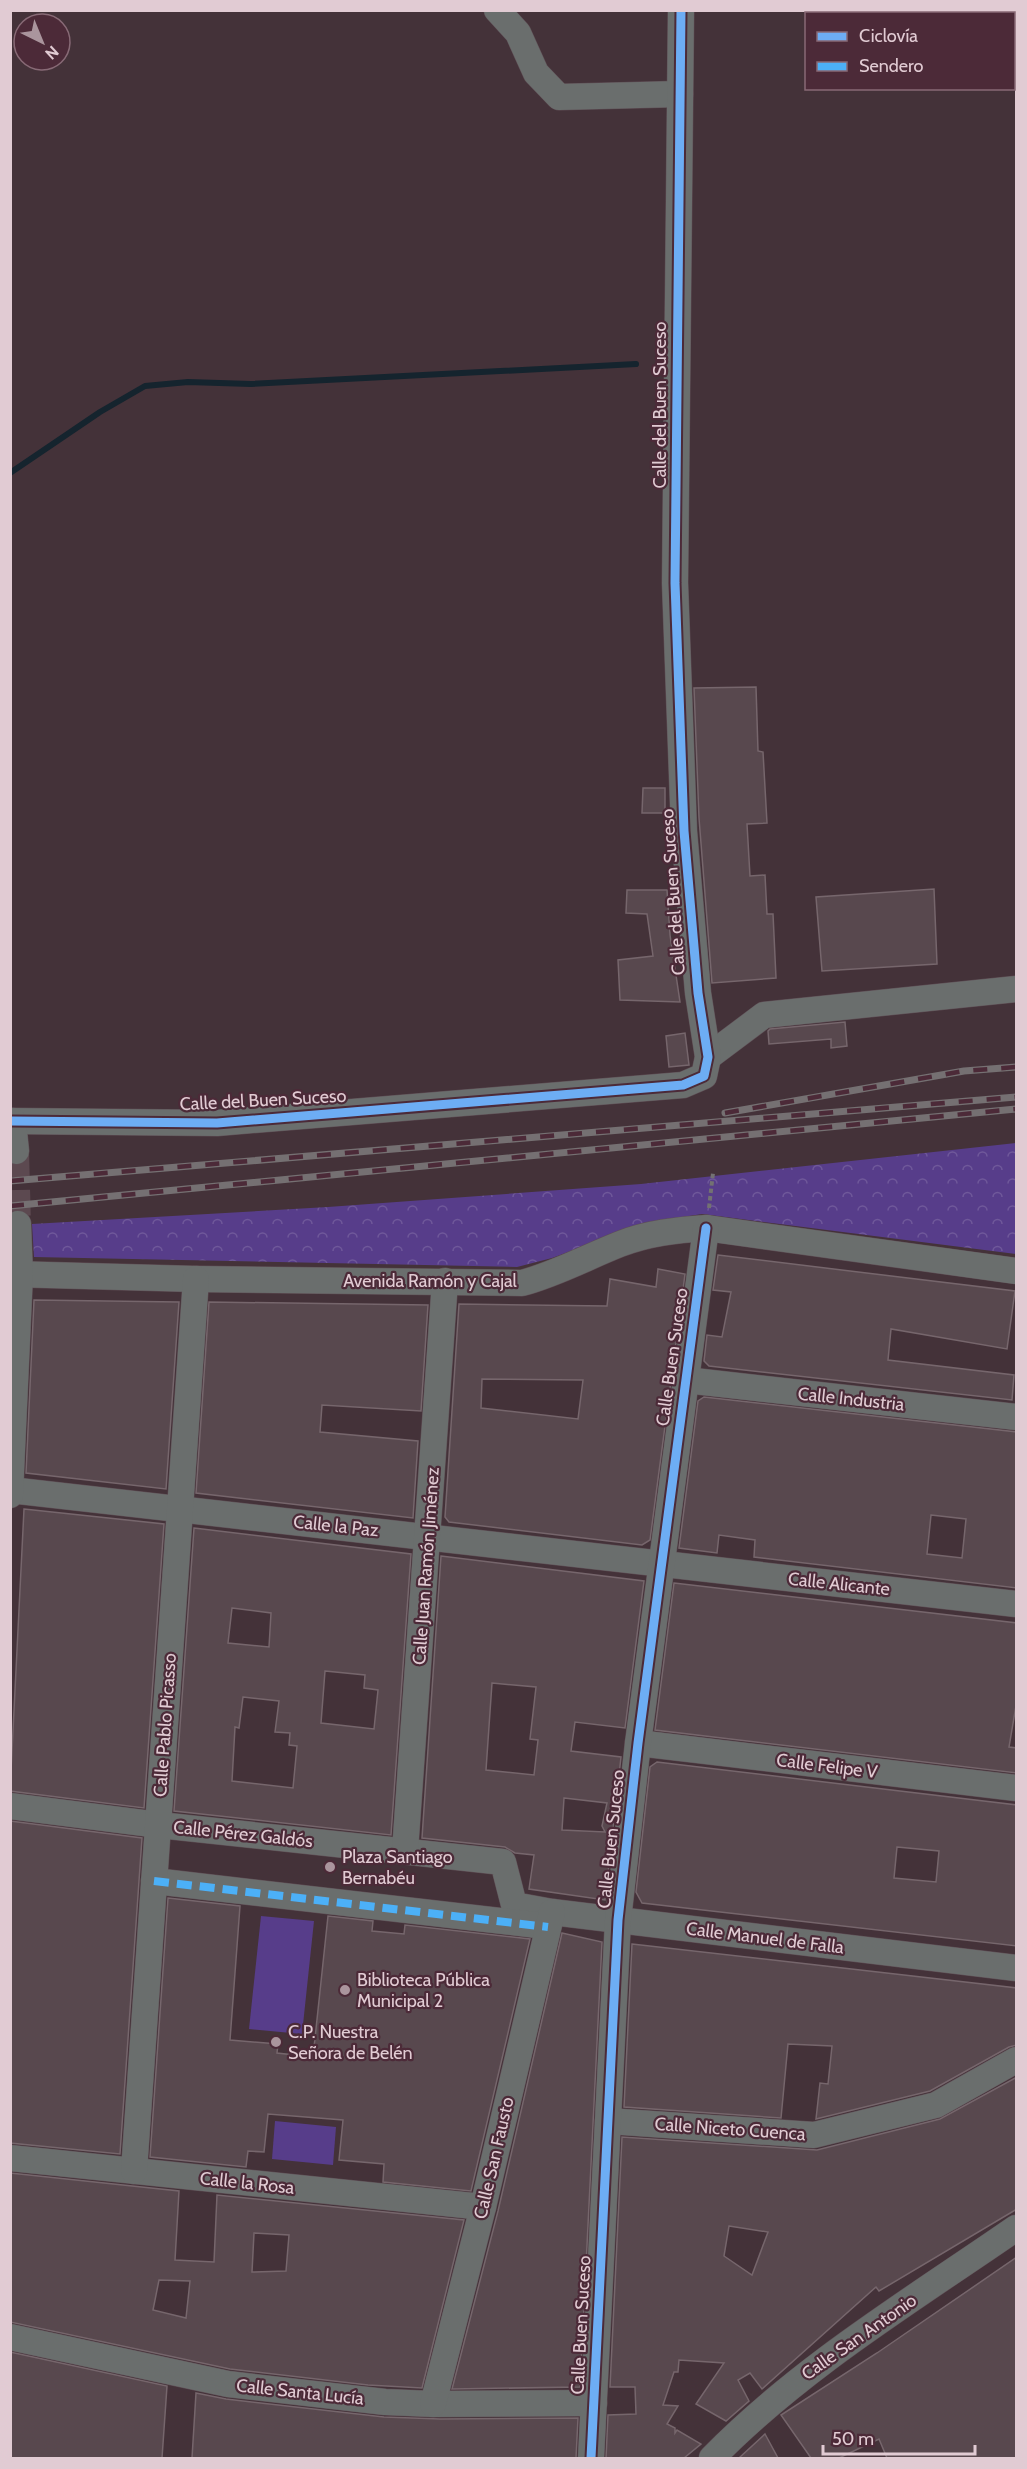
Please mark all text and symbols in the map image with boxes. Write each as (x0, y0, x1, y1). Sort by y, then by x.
north arrow (12, 12, 72, 72)
legend (805, 12, 1015, 90)
text: Ciclovía (859, 25, 918, 47)
text: N (41, 42, 63, 63)
text: Sendero (859, 55, 923, 77)
street label: Calle del Buen Suceso (649, 322, 671, 488)
street label: Calle del Buen Suceso (656, 808, 690, 976)
street label: Calle del Buen Suceso (179, 1085, 347, 1115)
street label: Avenida Ramón y Cajal (343, 1270, 518, 1292)
street label: Calle Buen Suceso (651, 1286, 693, 1427)
street label: Calle Industria (797, 1382, 906, 1416)
street label: Calle Juan Ramón Jiménez (408, 1466, 444, 1666)
street label: Calle la Paz (292, 1511, 380, 1541)
street label: Calle Alicante (787, 1568, 891, 1600)
street label: Calle Pablo Picasso (149, 1652, 181, 1797)
street label: Calle Felipe V (775, 1749, 879, 1783)
street label: Calle Buen Suceso (593, 1769, 629, 1909)
street label: Calle Pérez Galdós (172, 1816, 314, 1852)
place label: Plaza Santiago Bernabéu (342, 1846, 453, 1889)
marker: Plaza Santiago Bernabéu (323, 1860, 337, 1874)
street label: Calle Manuel de Falla (685, 1917, 846, 1959)
place label: Biblioteca Pública Municipal 2 (357, 1969, 490, 2012)
marker: Biblioteca Pública Municipal 2 (338, 1983, 352, 1997)
place label: C.P. Nuestra Señora de Belén (288, 2021, 413, 2064)
marker: C.P. Nuestra Señora de Belén (269, 2035, 283, 2049)
street label: Calle San Fausto (469, 2095, 519, 2221)
street label: Calle Niceto Cuenca (654, 2113, 807, 2145)
street label: Calle la Rosa (199, 2167, 296, 2199)
street label: Calle Buen Suceso (566, 2255, 596, 2395)
street label: Calle San Antonio (797, 2289, 921, 2385)
street label: Calle Santa Lucía (235, 2374, 365, 2410)
scale bar (823, 2418, 974, 2456)
text: 50 m (832, 2428, 874, 2450)

